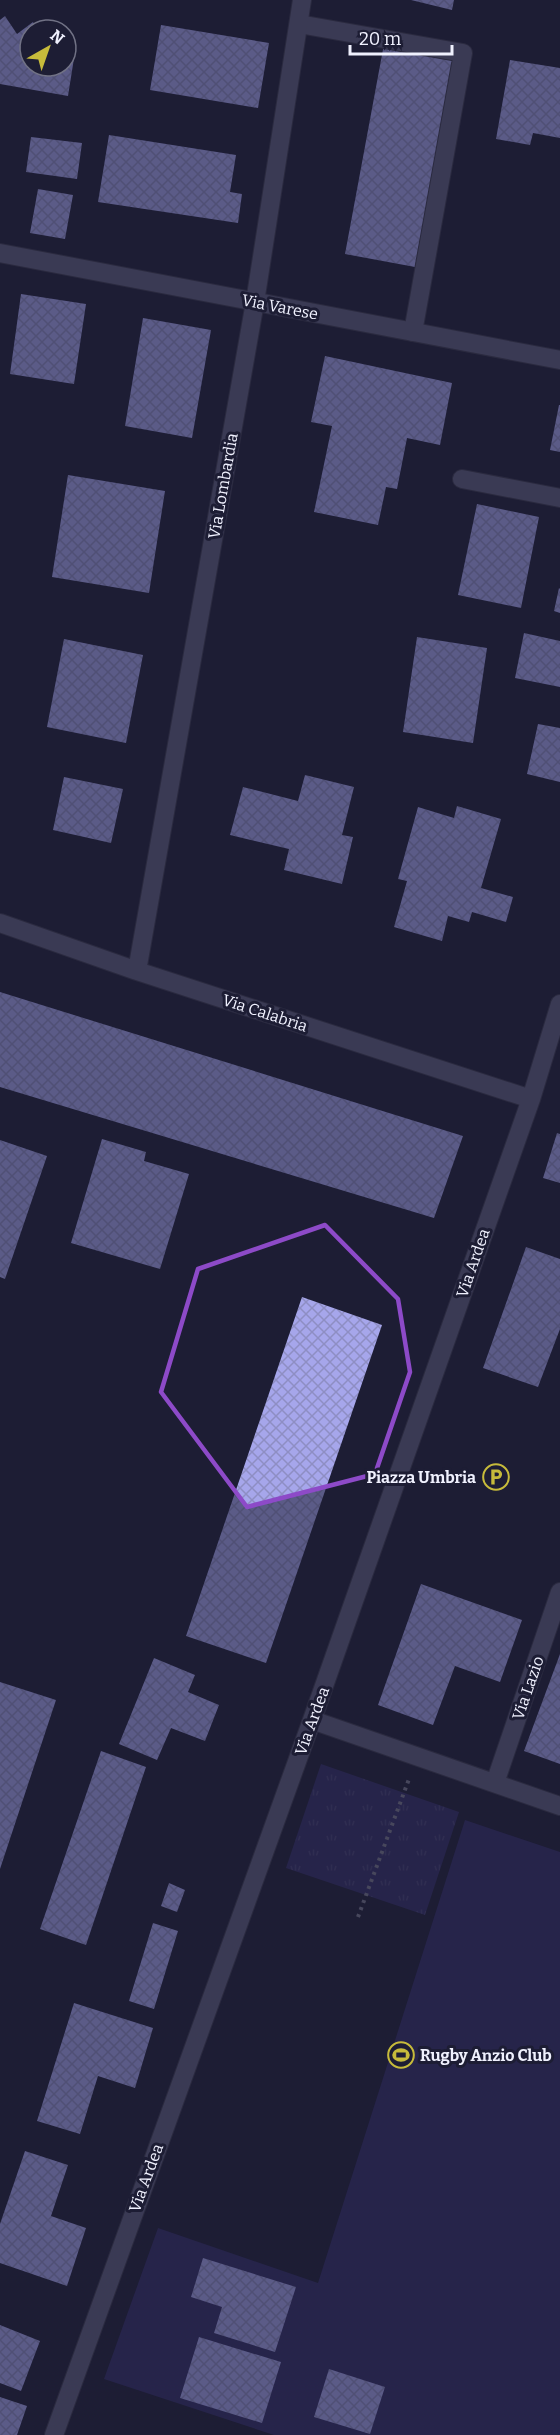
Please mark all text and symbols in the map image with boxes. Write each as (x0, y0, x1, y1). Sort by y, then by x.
north arrow (18, 18, 78, 78)
scale bar (350, 18, 452, 56)
text: N (46, 26, 68, 48)
text: 20 m (359, 28, 401, 50)
street label: Via Varese (240, 290, 320, 324)
street label: Via Lombardia (204, 431, 242, 541)
street label: Via Calabria (220, 990, 310, 1036)
street label: Via Ardea (452, 1226, 494, 1300)
parking icon: Piazza Umbria (481, 1462, 511, 1492)
place label: Piazza Umbria (366, 1468, 476, 1487)
street label: Via Lazio (508, 1654, 548, 1722)
street label: Via Ardea (291, 1684, 333, 1758)
sports icon: Rugby Anzio Club (386, 2040, 416, 2070)
place label: Rugby Anzio Club (420, 2046, 552, 2065)
street label: Via Ardea (125, 2141, 167, 2215)

